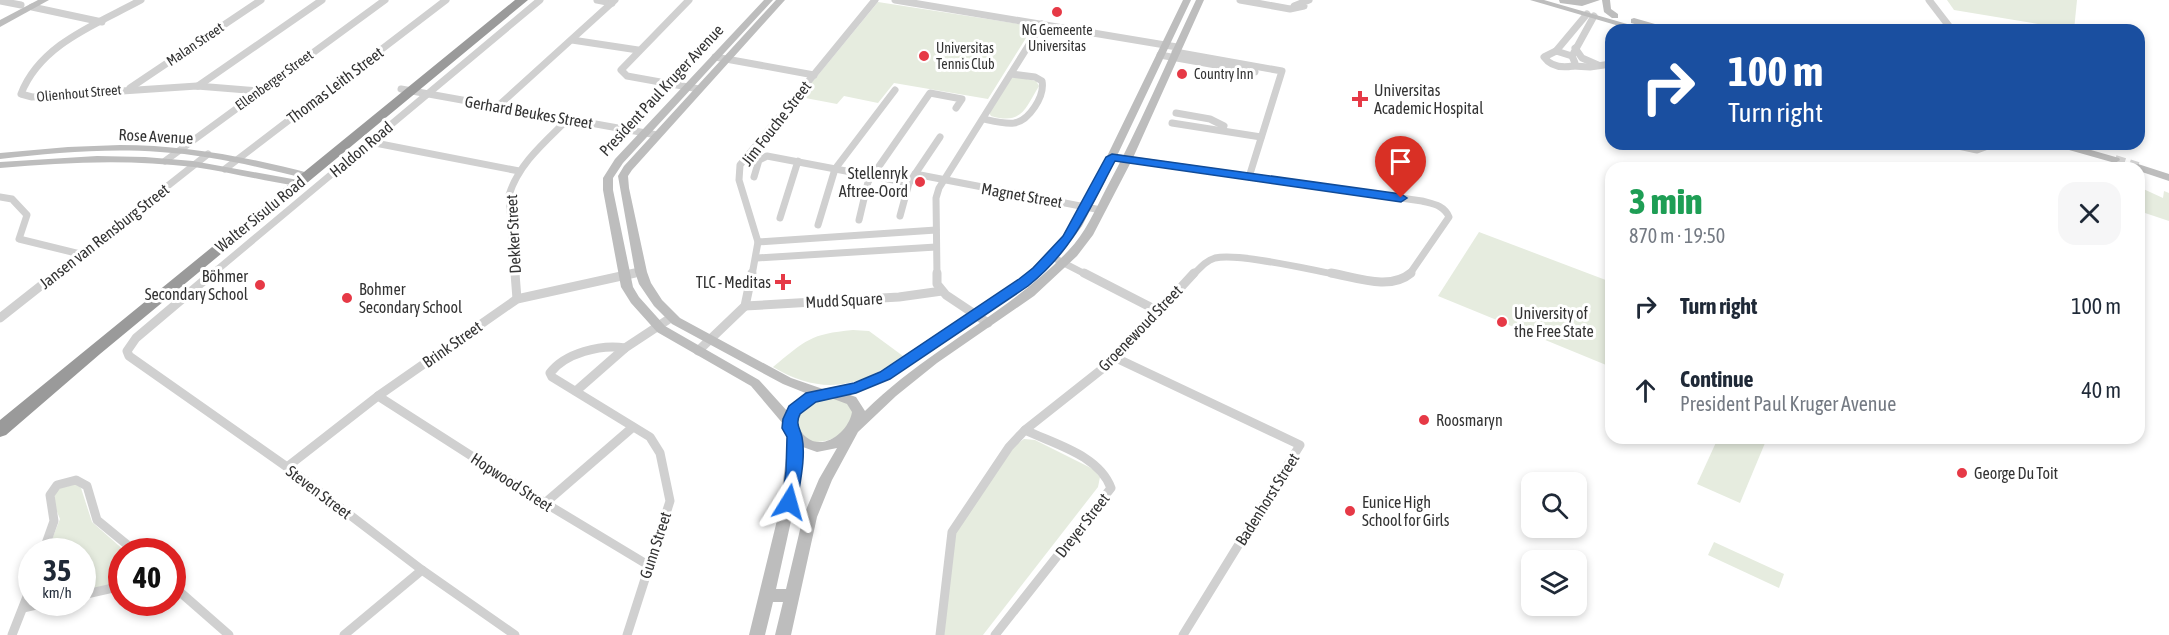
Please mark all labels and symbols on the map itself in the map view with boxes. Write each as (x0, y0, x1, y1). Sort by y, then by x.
marker: NG Gemeente Universitas (1050, 5, 1064, 19)
street label: Malan Street (163, 19, 227, 69)
street label: President Paul Kruger Avenue (595, 21, 727, 160)
place label: NG Gemeente Universitas (1021, 22, 1093, 54)
place label: Universitas Tennis Club (936, 40, 995, 72)
street label: Thomas Leith Street (283, 43, 387, 127)
street label: Ellenberger Street (232, 47, 316, 113)
marker: Universitas Tennis Club (917, 49, 931, 63)
place label: Country Inn (1194, 66, 1253, 82)
marker: Country Inn (1175, 67, 1189, 81)
street label: Jim Fouche Street (737, 77, 815, 169)
street label: Olienhout Street (36, 81, 122, 105)
place label: Universitas Academic Hospital (1374, 81, 1484, 118)
marker: Universitas Academic Hospital (1351, 90, 1369, 108)
street label: Gerhard Beukes Street (464, 92, 595, 132)
street label: Haldon Road (326, 118, 396, 180)
street label: Rose Avenue (118, 125, 194, 147)
pin (1375, 136, 1426, 198)
place label: Stellenryk Aftree-Oord (839, 164, 908, 200)
street label: Walter Sisulu Road (212, 172, 308, 256)
marker: Stellenryk Aftree-Oord (913, 175, 927, 189)
street label: Magnet Street (980, 179, 1064, 212)
street label: Jansen van Rensburg Street (36, 180, 173, 293)
street label: Dekker Street (502, 194, 524, 274)
place label: Böhmer Secondary School (145, 267, 249, 304)
place label: TLC - Meditas (696, 273, 771, 291)
marker: TLC - Meditas (776, 275, 790, 289)
marker: Böhmer Secondary School (253, 278, 267, 292)
place label: Bohmer Secondary School (359, 280, 463, 317)
street label: Groenewoud Street (1094, 281, 1186, 375)
street label: Mudd Square (805, 289, 883, 312)
marker: Bohmer Secondary School (340, 291, 354, 305)
place label: University of the Free State (1514, 304, 1594, 340)
marker: University of the Free State (1495, 315, 1509, 329)
street label: Brink Street (419, 317, 485, 371)
place label: Roosmaryn (1436, 411, 1503, 430)
marker: Roosmaryn (1417, 413, 1431, 427)
street label: Hopwood Street (467, 449, 556, 516)
street label: Badenhorst Street (1231, 449, 1303, 548)
street label: Steven Street (283, 462, 355, 523)
place label: George Du Toit (1974, 464, 2059, 483)
marker: George Du Toit (1955, 466, 1969, 480)
position arrow (757, 470, 821, 534)
street label: Dreyer Street (1051, 489, 1114, 561)
place label: Eunice High School for Girls (1362, 493, 1450, 529)
marker: Eunice High School for Girls (1343, 504, 1357, 518)
street label: Gunn Street (636, 509, 674, 581)
speed limit sign: 40 (108, 538, 186, 616)

